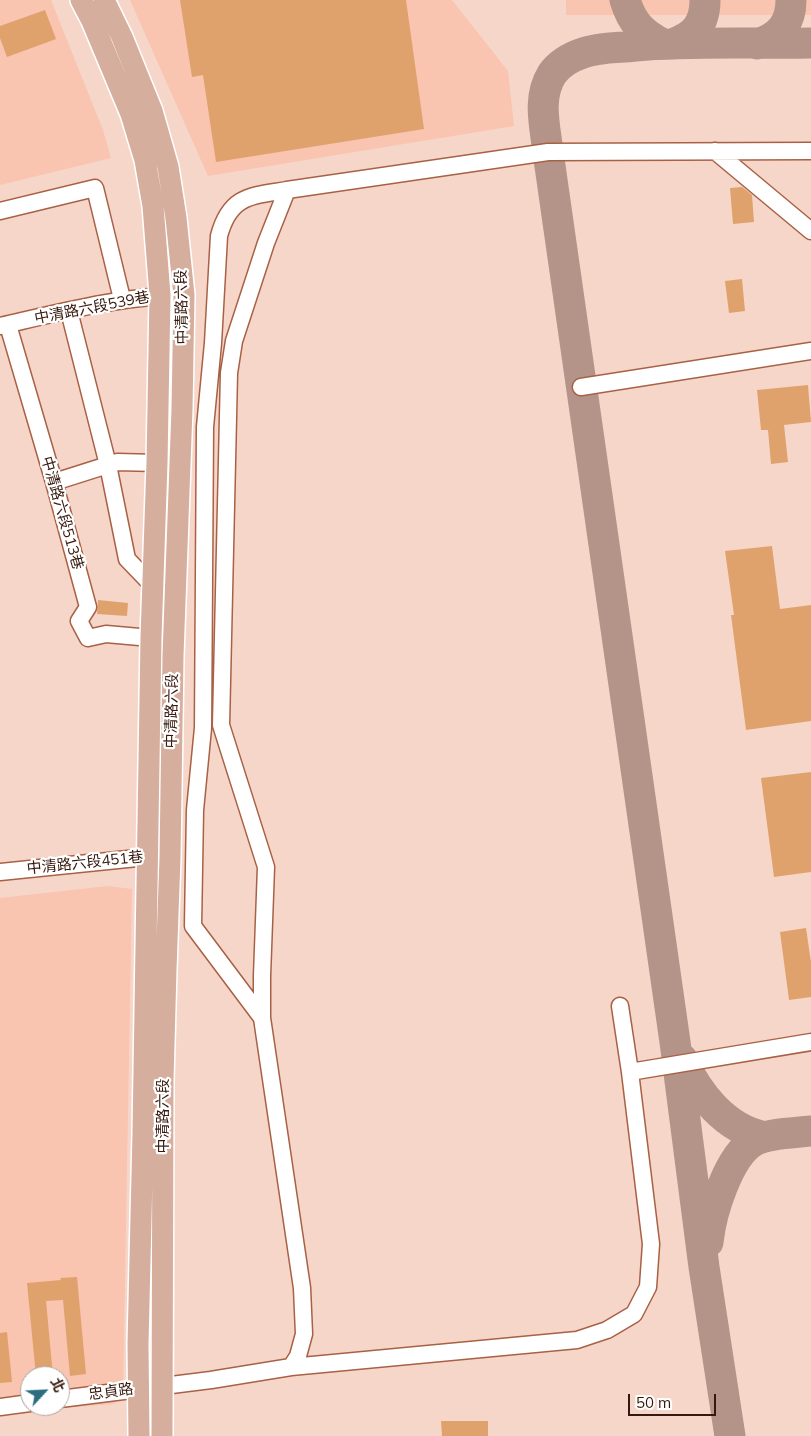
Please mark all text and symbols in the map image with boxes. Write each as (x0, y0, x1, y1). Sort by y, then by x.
street label: 中清路六段 (172, 269, 192, 345)
street label: 中清路六段539巷 (33, 288, 151, 328)
street label: 中清路六段513巷 (37, 454, 87, 572)
street label: 中清路六段 (162, 673, 182, 749)
street label: 中清路六段451巷 (26, 848, 144, 878)
street label: 中清路六段 (154, 1079, 172, 1153)
north arrow (20, 1366, 70, 1416)
text: 北 (47, 1375, 69, 1395)
street label: 忠貞路 (87, 1380, 135, 1404)
scale bar (631, 1384, 718, 1416)
text: 50 m (636, 1393, 671, 1412)

